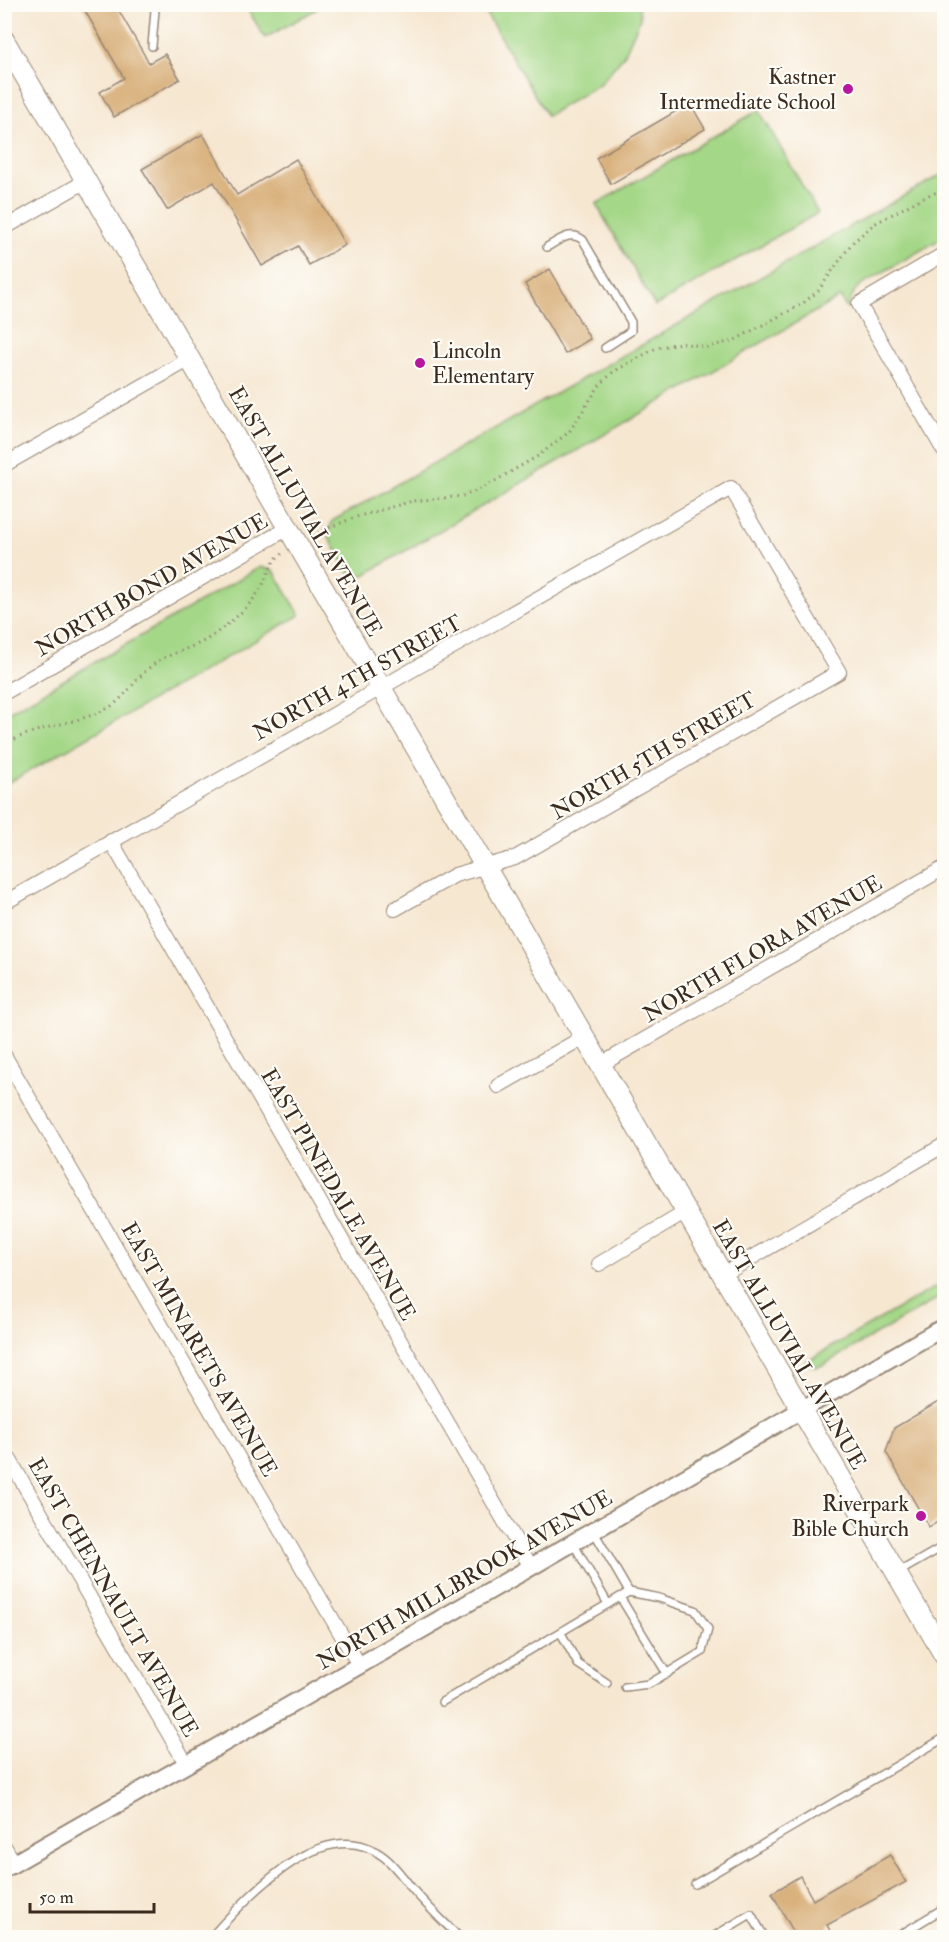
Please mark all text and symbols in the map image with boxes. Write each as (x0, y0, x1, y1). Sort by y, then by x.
place label: Kastner Intermediate School (659, 63, 837, 116)
marker: Kastner Intermediate School (841, 82, 855, 96)
place label: Lincoln Elementary (432, 337, 534, 390)
marker: Lincoln Elementary (413, 356, 427, 370)
street label: EAST ALLUVIAL AVENUE (222, 382, 388, 642)
street label: NORTH BOND AVENUE (30, 507, 273, 663)
street label: NORTH 4TH STREET (248, 608, 467, 747)
street label: NORTH 5TH STREET (546, 685, 762, 826)
street label: NORTH FLORA AVENUE (638, 869, 887, 1029)
street label: EAST PINEDALE AVENUE (254, 1064, 422, 1326)
street label: EAST ALLUVIAL AVENUE (706, 1215, 872, 1475)
street label: EAST MINARETS AVENUE (115, 1217, 284, 1482)
street label: EAST CHENNAULT AVENUE (22, 1453, 205, 1742)
street label: NORTH MILLBROOK AVENUE (312, 1484, 617, 1676)
place label: Riverpark Bible Church (791, 1490, 909, 1543)
marker: Riverpark Bible Church (914, 1509, 928, 1523)
scale bar (30, 1876, 154, 1914)
text: 50 m (39, 1886, 74, 1909)

